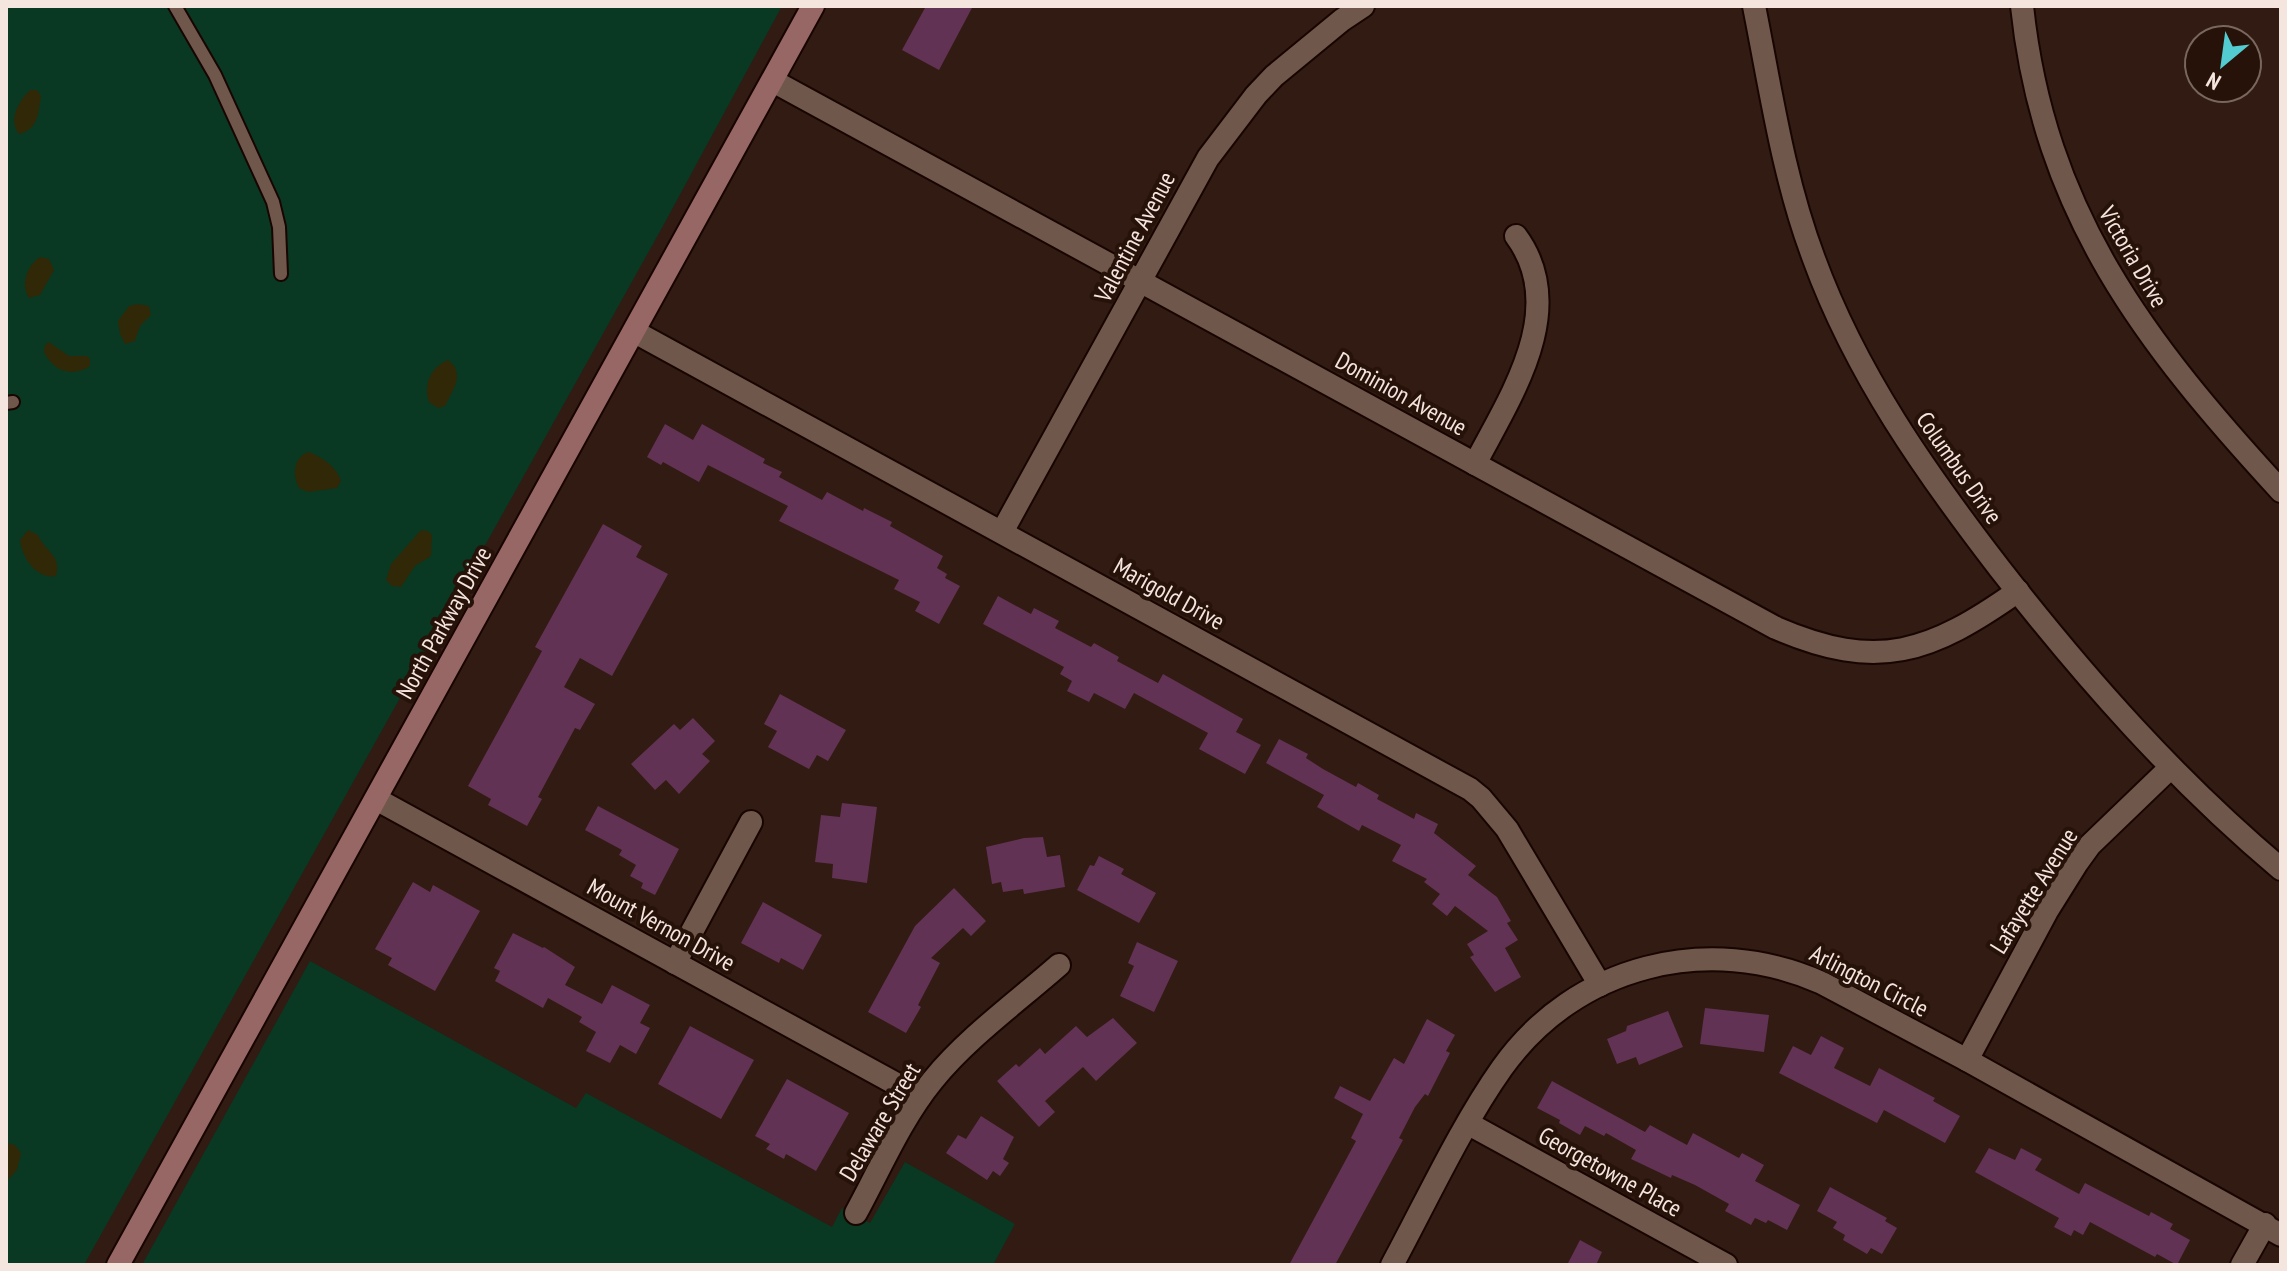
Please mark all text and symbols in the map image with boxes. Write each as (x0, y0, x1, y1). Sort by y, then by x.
north arrow (2183, 24, 2263, 104)
text: N (2201, 66, 2225, 97)
street label: Valentine Avenue (1087, 166, 1182, 308)
street label: Victoria Drive (2092, 200, 2175, 313)
street label: Dominion Avenue (1330, 345, 1472, 442)
street label: Columbus Drive (1909, 406, 2009, 530)
street label: North Parkway Drive (389, 541, 498, 704)
street label: Marigold Drive (1108, 550, 1230, 637)
street label: Lafayette Avenue (1983, 822, 2084, 959)
street label: Mount Vernon Drive (582, 871, 741, 978)
street label: Arlington Circle (1805, 937, 1934, 1024)
street label: Delaware Street (832, 1057, 927, 1187)
street label: Georgetowne Place (1533, 1119, 1687, 1224)

